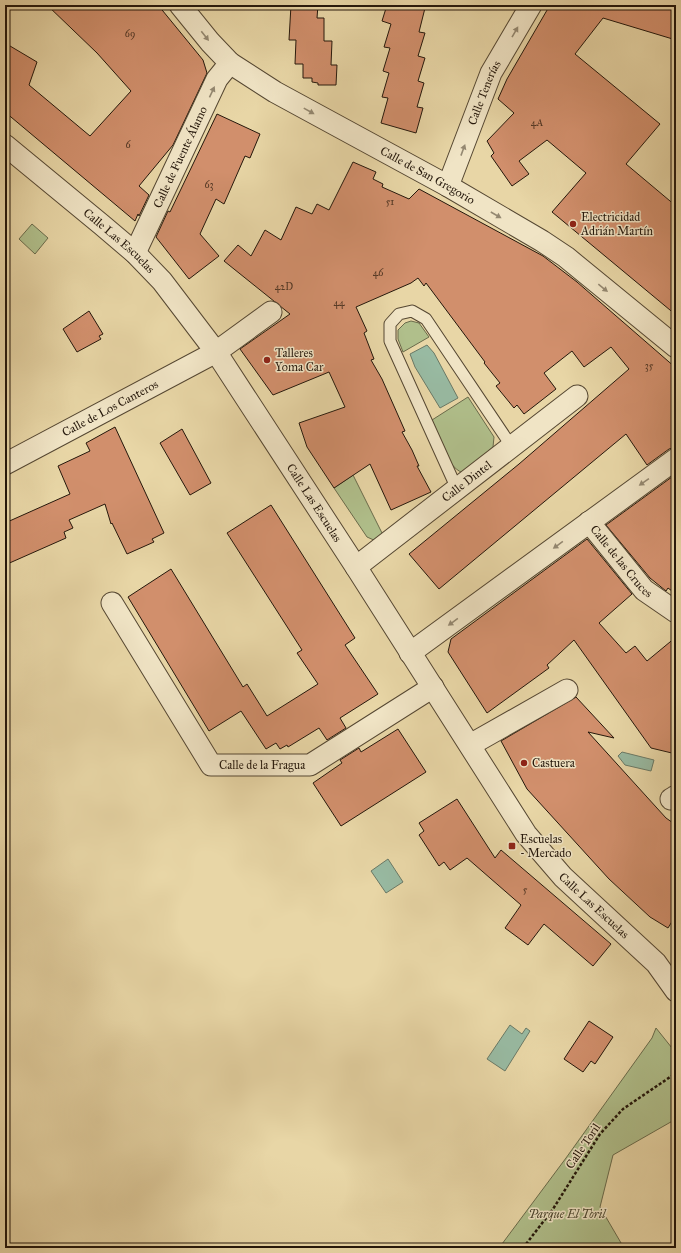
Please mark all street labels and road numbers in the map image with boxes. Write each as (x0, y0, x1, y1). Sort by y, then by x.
street label: Calle Tenerías (465, 58, 504, 127)
street label: Calle de Fuente Álamo (150, 104, 210, 210)
street label: Calle de San Gregorio (378, 144, 477, 207)
street label: Calle Las Escuelas (81, 206, 158, 276)
street label: Calle de Los Canteros (60, 377, 161, 439)
street label: Calle Dintel (439, 457, 495, 505)
street label: Calle Las Escuelas (284, 461, 345, 544)
street label: Calle de las Cruces (587, 522, 655, 601)
street label: Calle de la Fragua (219, 758, 306, 773)
street label: Calle Las Escuelas (556, 870, 632, 941)
street label: Calle Toril (563, 1120, 604, 1171)

